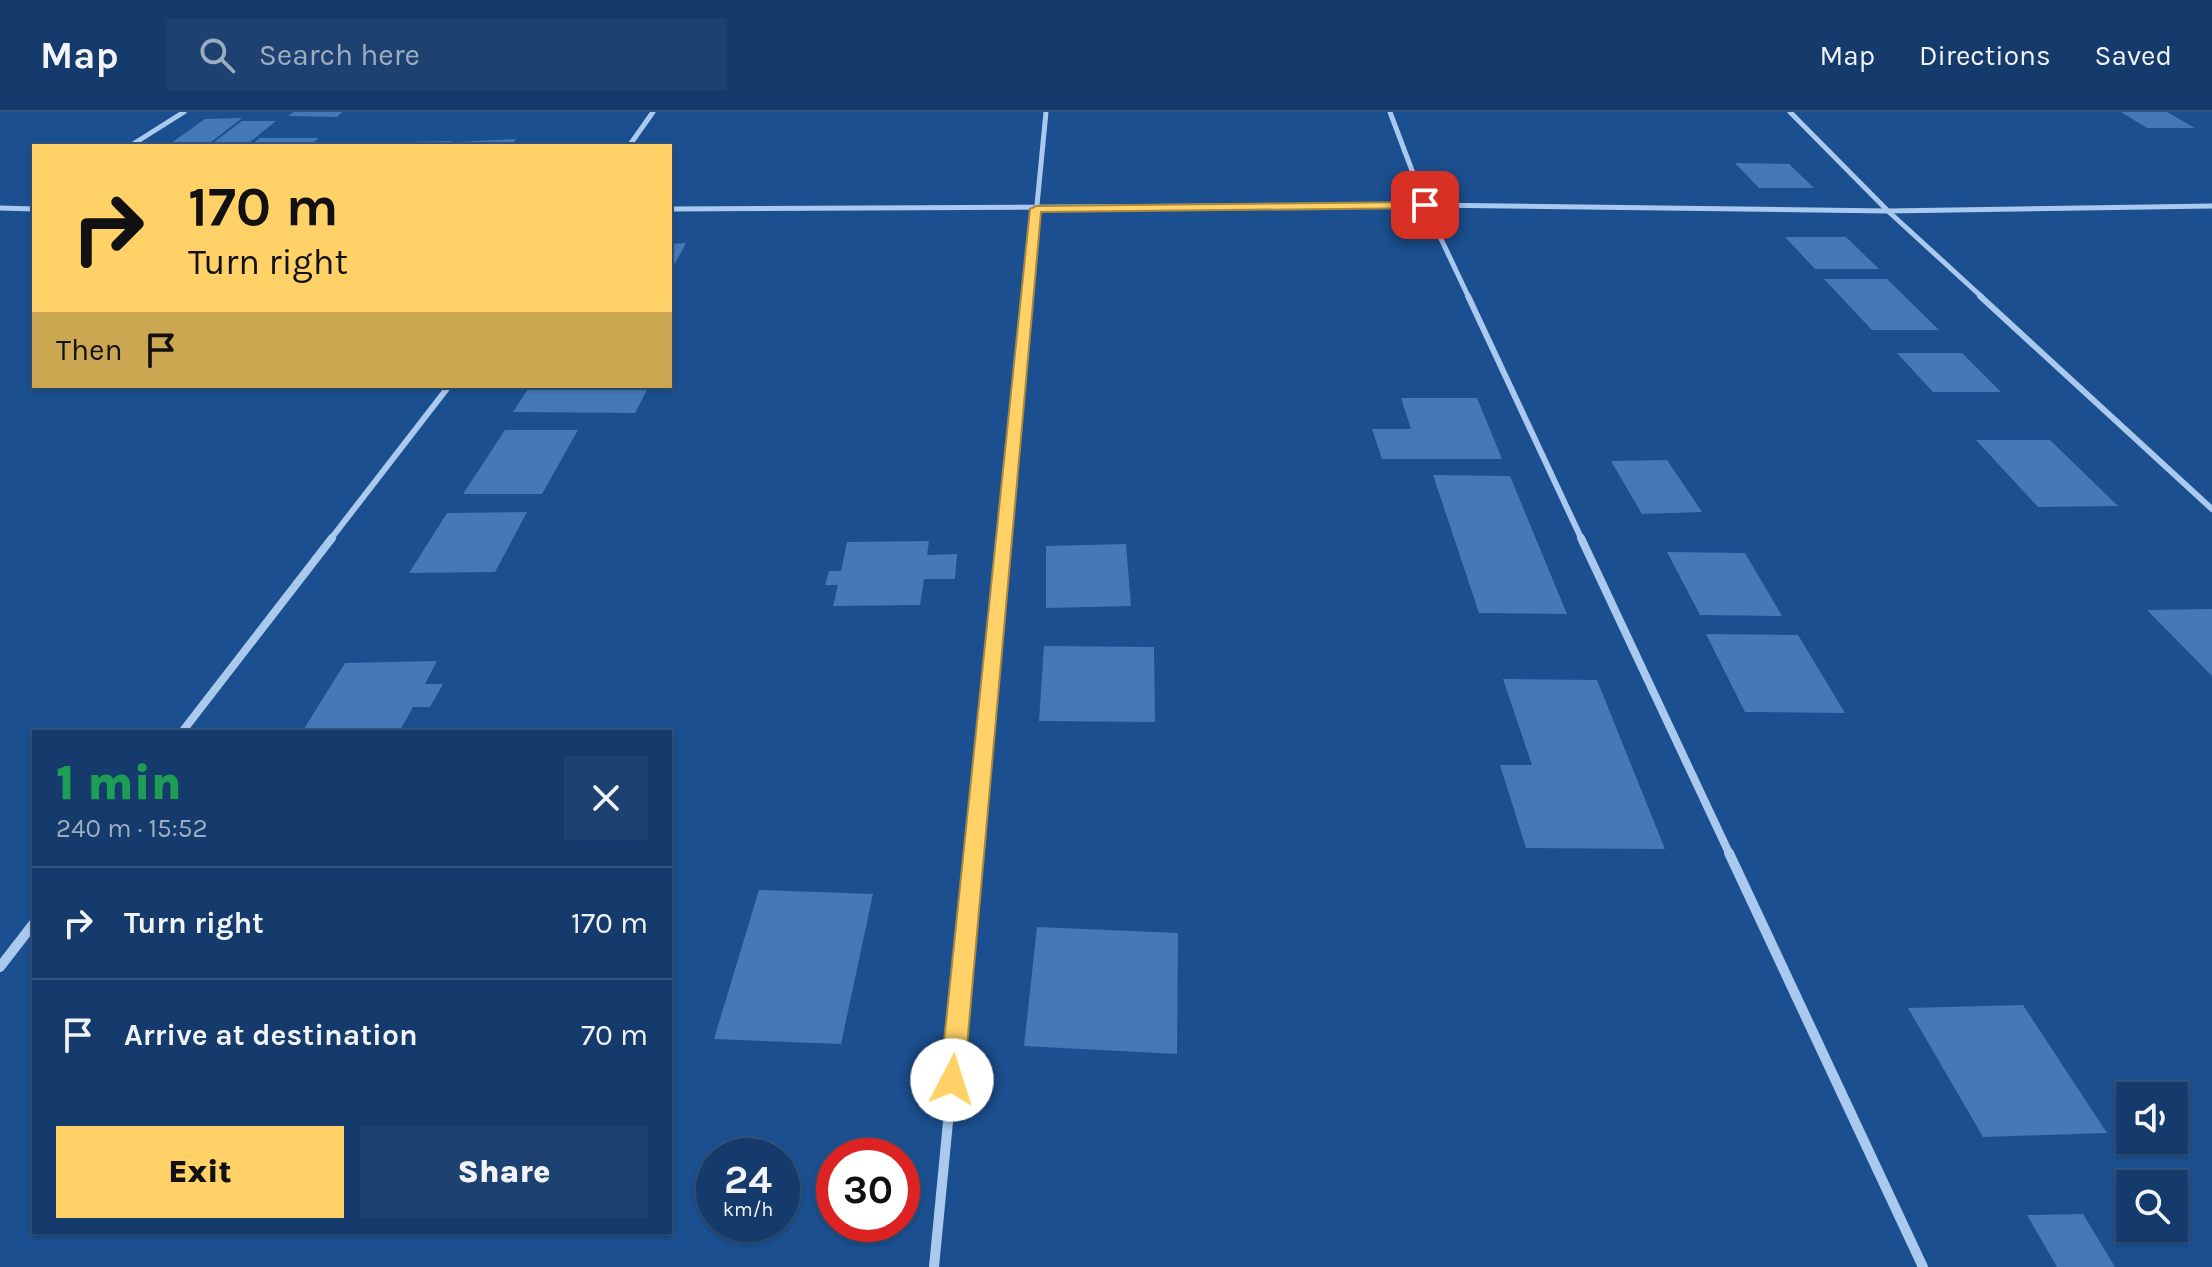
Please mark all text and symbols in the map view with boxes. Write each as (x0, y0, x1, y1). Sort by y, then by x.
search box (167, 19, 727, 91)
text: Map (40, 33, 119, 78)
icon: search (195, 33, 239, 77)
text: Search here (259, 37, 420, 73)
text: Map (1820, 39, 1875, 72)
text: Directions (1919, 39, 2051, 72)
text: Saved (2095, 39, 2172, 72)
pin (1391, 171, 1459, 239)
text: 170 m (188, 174, 339, 239)
icon: right (56, 176, 160, 280)
icon: arrive (1403, 183, 1447, 227)
text: Turn right (188, 241, 348, 283)
icon: arrive (139, 328, 183, 372)
text: Then (56, 332, 123, 368)
text: 1 min (56, 755, 182, 811)
button: close (564, 756, 648, 840)
text: 240 m · 15:52 (56, 813, 208, 844)
icon: right (56, 901, 100, 945)
text: Turn right (124, 905, 264, 941)
text: 170 m (571, 905, 648, 941)
icon: arrive (56, 1013, 100, 1057)
text: Arrive at destination (124, 1017, 418, 1053)
text: 70 m (581, 1017, 648, 1053)
position arrow (910, 1038, 994, 1122)
map controls (2116, 1082, 2188, 1242)
button: sound (2116, 1082, 2188, 1154)
button: Exit (56, 1126, 344, 1218)
button: Share (360, 1126, 648, 1218)
speed limit sign: 30 (816, 1138, 920, 1242)
text: 24 (724, 1156, 772, 1203)
button: search (2116, 1170, 2188, 1242)
text: km/h (723, 1198, 773, 1221)

